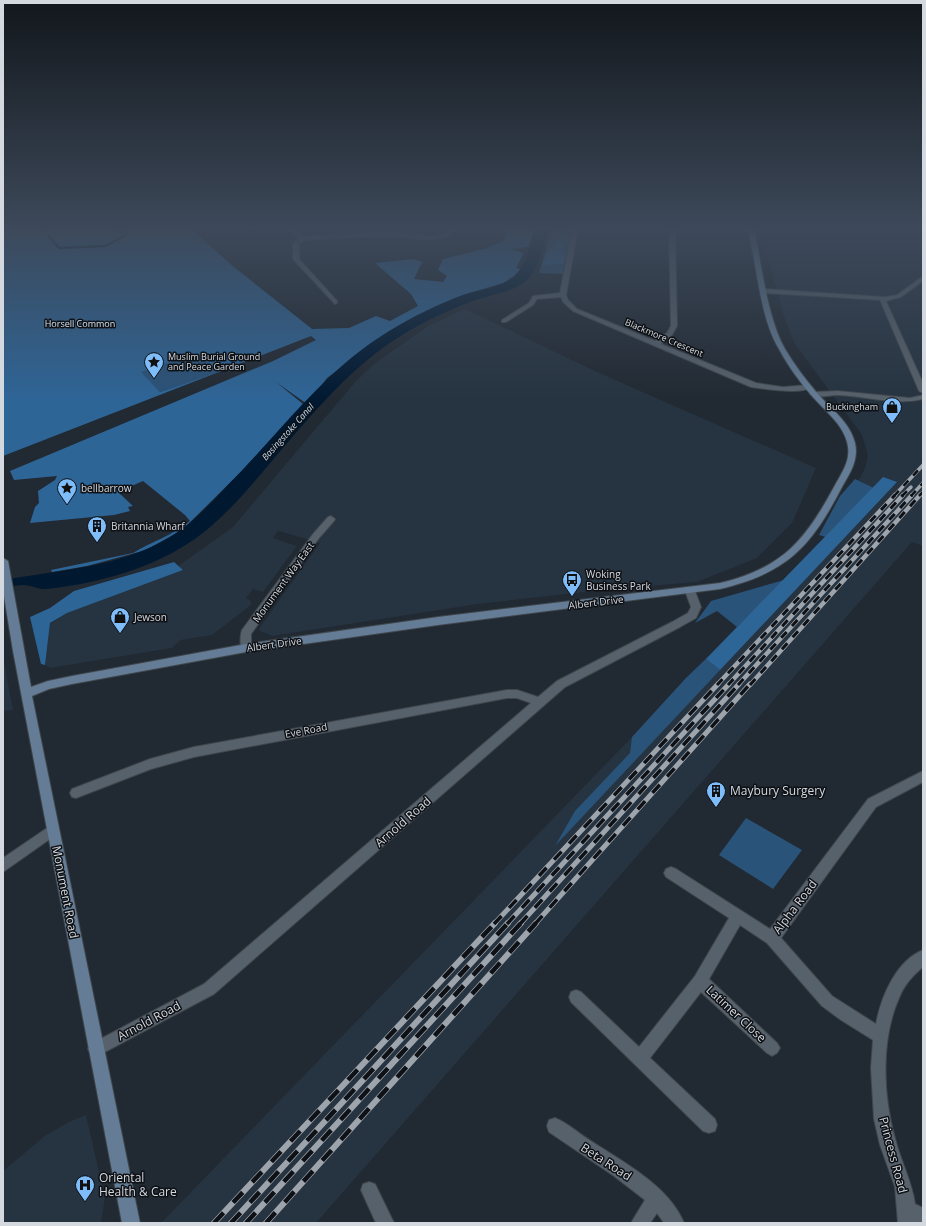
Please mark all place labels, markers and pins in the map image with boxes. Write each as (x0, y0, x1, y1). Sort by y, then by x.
place label: Muslim Burial Ground and Peace Garden (168, 350, 260, 373)
place icon: Muslim Burial Ground and Peace Garden (143, 351, 165, 379)
shop icon: Buckingham (881, 396, 903, 424)
place label: Buckingham (826, 400, 878, 413)
place icon: bellbarrow (56, 477, 78, 505)
place label: bellbarrow (81, 481, 132, 495)
building icon: Britannia Wharf (86, 515, 108, 543)
place label: Britannia Wharf (111, 519, 185, 533)
place label: Woking Business Park (586, 567, 651, 593)
bus stop icon: Woking Business Park (561, 569, 583, 597)
shop icon: Jewson (109, 606, 131, 634)
place label: Jewson (133, 610, 167, 624)
building icon: Maybury Surgery (705, 780, 727, 808)
place label: Maybury Surgery (730, 782, 826, 799)
place label: Oriental Health & Care (99, 1169, 177, 1200)
hospital icon: Oriental Health & Care (74, 1174, 96, 1202)

